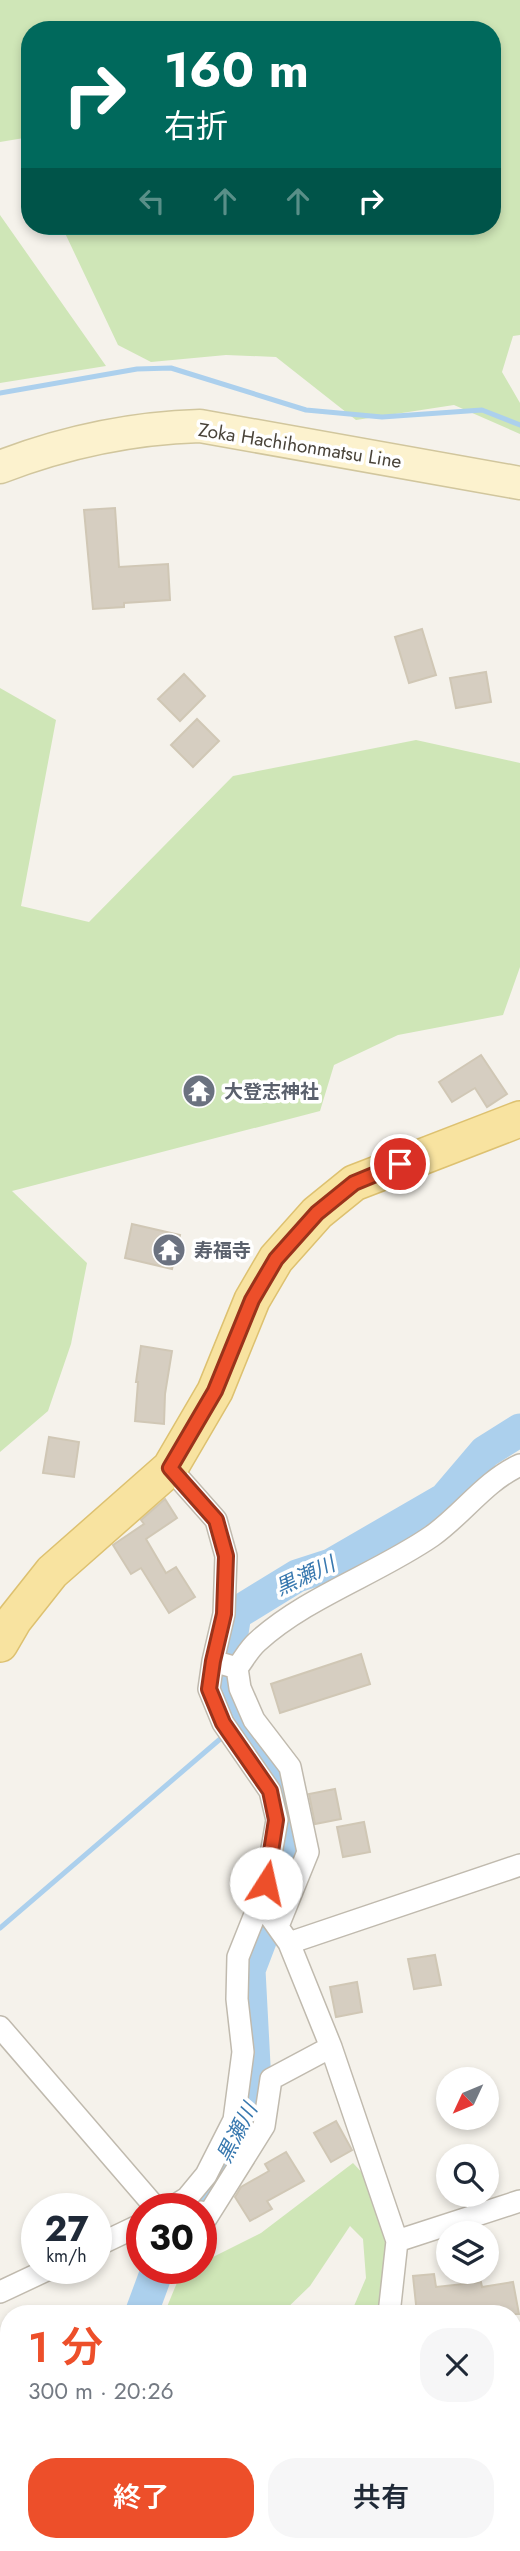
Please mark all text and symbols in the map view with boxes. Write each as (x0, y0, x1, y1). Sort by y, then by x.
text: 160 m (164, 35, 309, 105)
icon: right (49, 49, 140, 140)
text: 右折 (164, 103, 228, 149)
icon: left (133, 182, 171, 220)
icon: ahead (206, 182, 244, 220)
icon: ahead (279, 182, 317, 220)
icon: right (352, 182, 390, 220)
street label: Zoka Hachihonmatsu Line (196, 416, 404, 475)
temple icon: 大登志神社 (180, 1072, 218, 1110)
place label: 大登志神社 (224, 1078, 319, 1105)
pin (370, 1134, 430, 1194)
icon: arrive (381, 1145, 419, 1183)
temple icon: 寿福寺 (150, 1231, 188, 1269)
place label: 寿福寺 (194, 1237, 251, 1264)
water label: 黒瀬川 (270, 1548, 342, 1603)
position arrow (229, 1846, 303, 1920)
north arrow (436, 2067, 499, 2130)
map controls (436, 2067, 499, 2284)
water label: 黒瀬川 (209, 2096, 266, 2168)
button: search (436, 2144, 499, 2207)
speed limit sign: 30 (126, 2193, 217, 2284)
text: 27 (44, 2204, 89, 2254)
button: layers (436, 2221, 499, 2284)
text: km/h (46, 2243, 87, 2269)
text: 1 分 (28, 2317, 103, 2378)
button: close (420, 2328, 494, 2402)
text: 300 m · 20:26 (28, 2374, 174, 2408)
button: 終了 (28, 2458, 254, 2538)
button: 共有 (268, 2458, 494, 2538)

